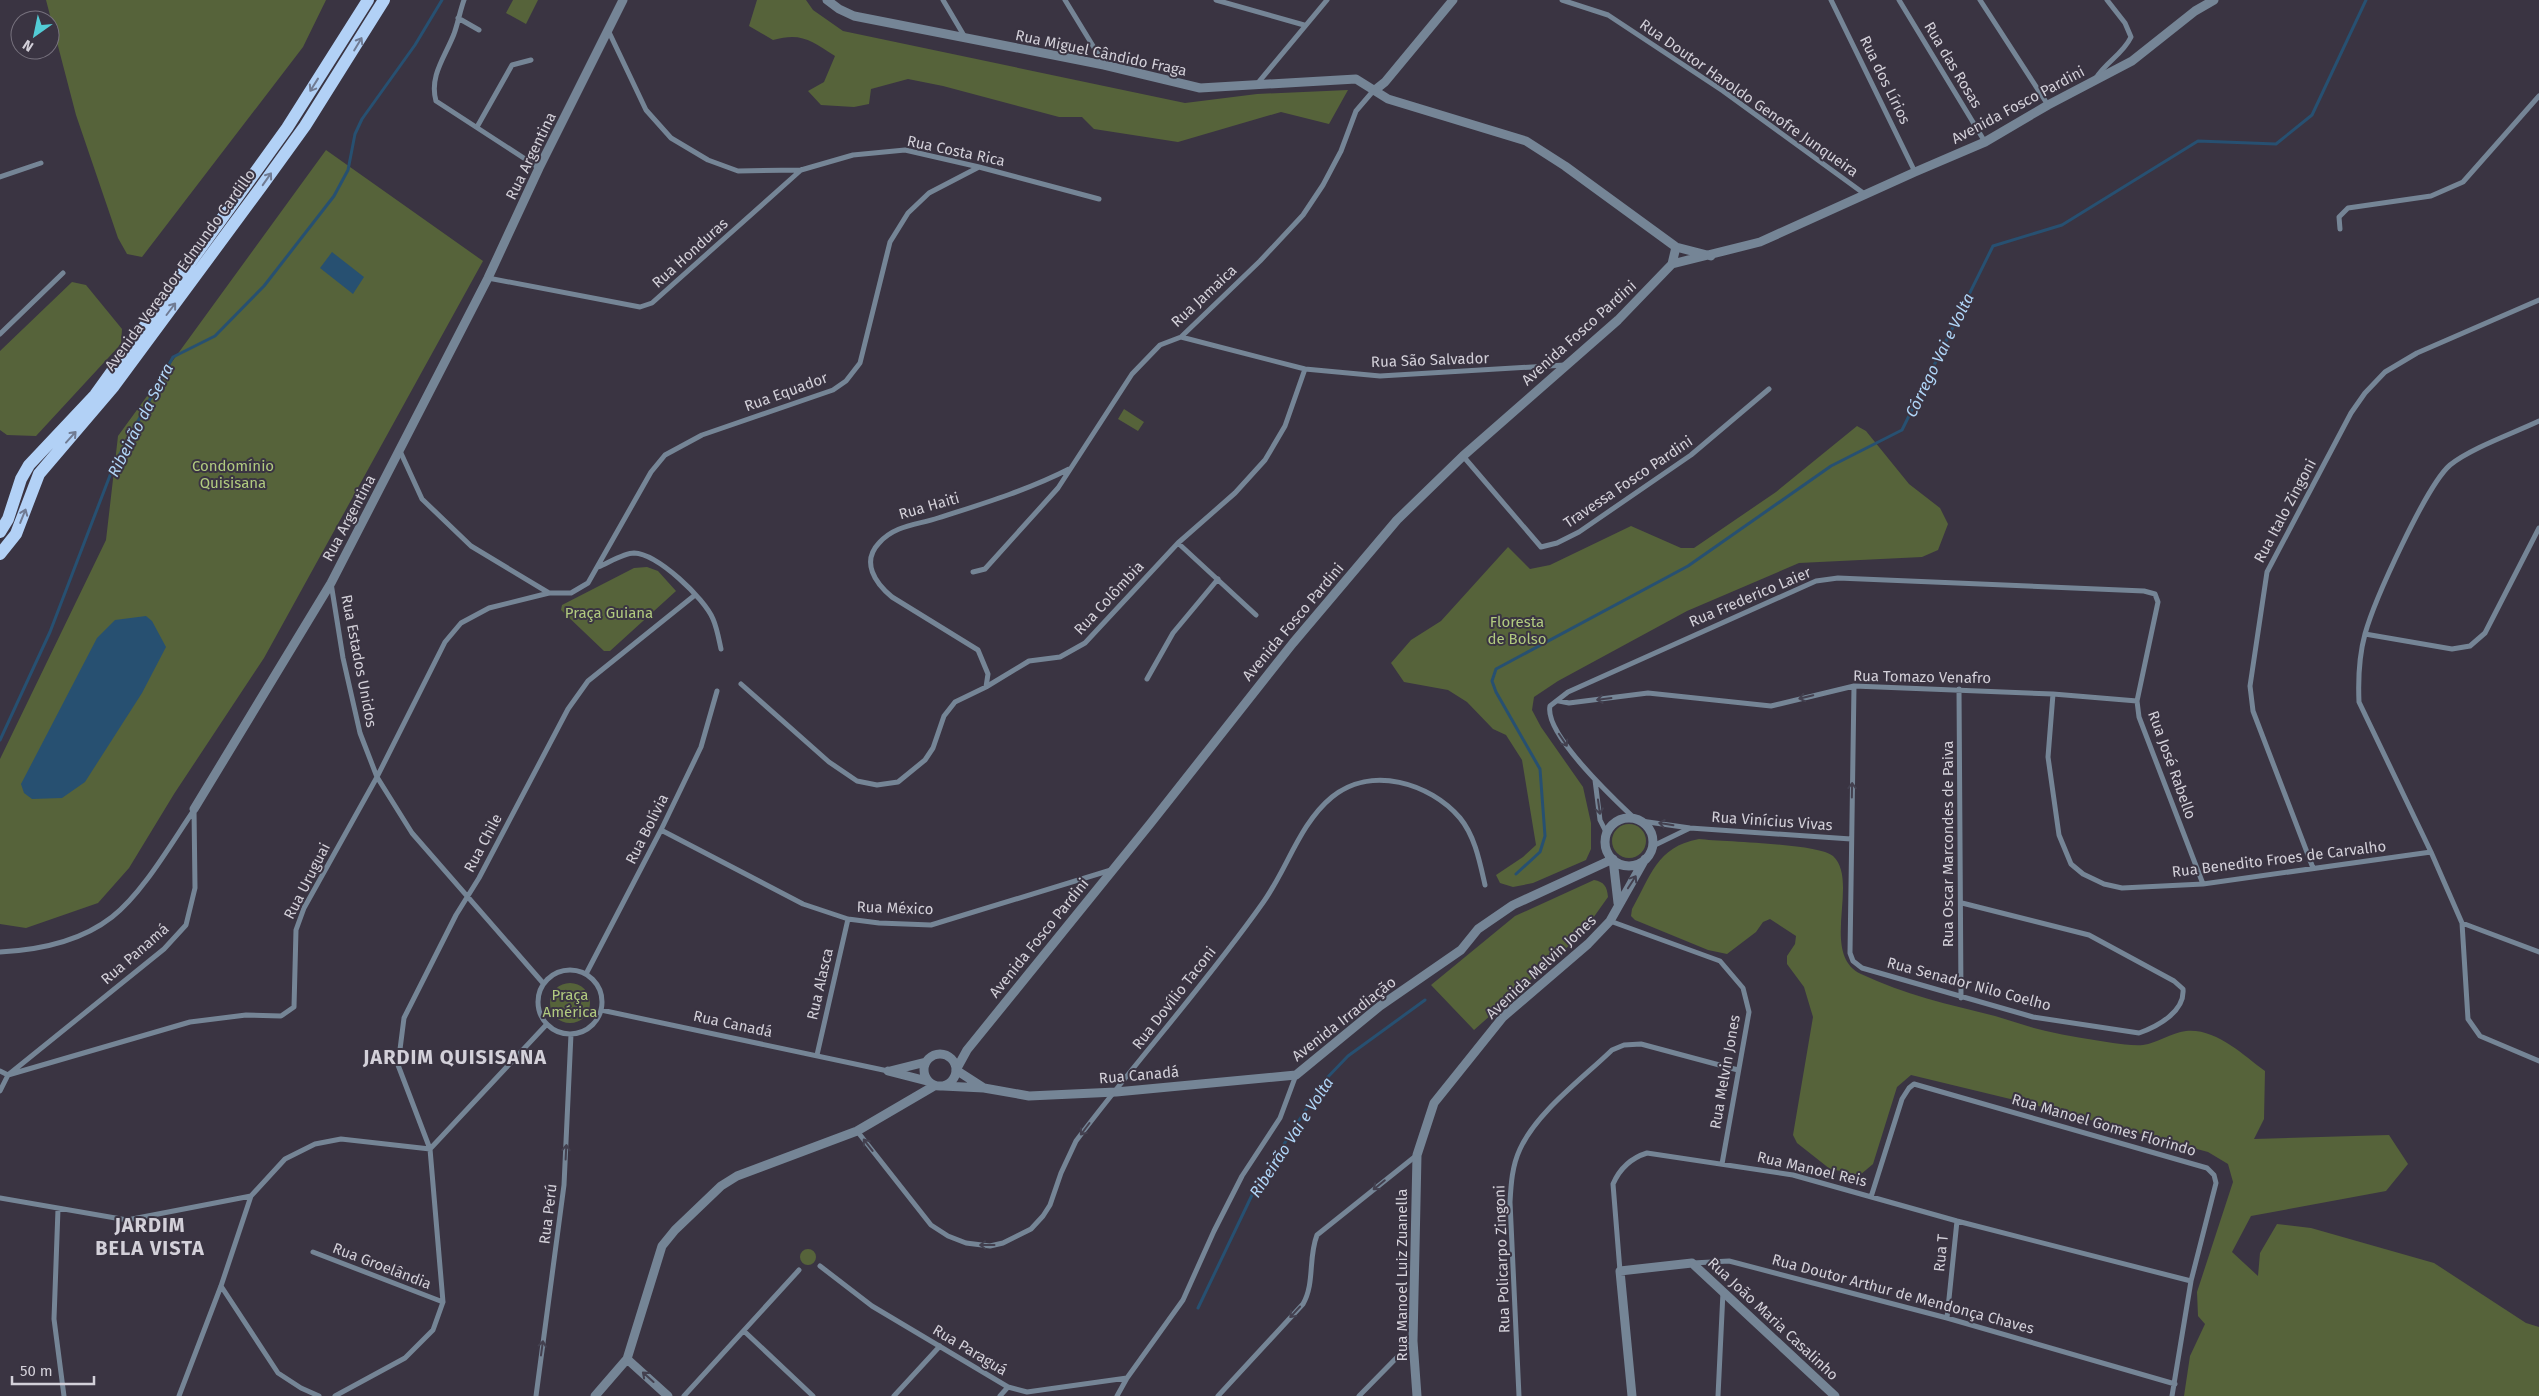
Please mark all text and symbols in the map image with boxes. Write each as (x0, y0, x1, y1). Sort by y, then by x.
north arrow (10, 10, 60, 60)
street label: Rua Doutor Haroldo Genofre Junqueira (1636, 15, 1862, 181)
street label: Rua das Rosas (1920, 19, 1986, 111)
street label: Rua Miguel Cândido Fraga (1014, 26, 1188, 80)
street label: Rua dos Lírios (1856, 33, 1914, 127)
text: N (20, 36, 37, 55)
one-way arrow (353, 37, 363, 51)
street label: Avenida Fosco Pardini (1948, 62, 2088, 148)
one-way arrow (309, 78, 319, 92)
street label: Rua Argentina (502, 109, 560, 203)
street label: Rua Costa Rica (905, 132, 1007, 170)
street label: Avenida Vereador Edmundo Cardillo (101, 166, 259, 374)
one-way arrow (262, 172, 272, 186)
street label: Rua Honduras (648, 214, 732, 292)
street label: Rua Jamaica (1167, 261, 1241, 331)
street label: Avenida Fosco Pardini (1518, 277, 1640, 389)
water label: Córrego Vai e Volta (1901, 290, 1978, 420)
one-way arrow (166, 302, 176, 316)
street label: Rua São Salvador (1371, 349, 1490, 371)
water label: Ribeirão da Serra (104, 360, 177, 480)
street label: Rua Equador (742, 369, 830, 415)
one-way arrow (65, 431, 77, 444)
street label: Travessa Fosco Pardini (1560, 432, 1696, 532)
street label: Rua Italo Zingoni (2250, 456, 2320, 566)
park label: Condomínio Quisisana (192, 457, 274, 492)
street label: Rua Argentina (319, 472, 379, 564)
street label: Rua Haiti (897, 489, 961, 523)
one-way arrow (19, 509, 28, 524)
street label: Rua Colômbia (1070, 557, 1148, 639)
street label: Avenida Fosco Pardini (1239, 560, 1347, 684)
street label: Rua Frederico Laier (1686, 563, 1814, 631)
street label: Rua Estados Unidos (337, 593, 381, 729)
park label: Praça Guiana (565, 604, 653, 622)
park label: Floresta de Bolso (1487, 613, 1547, 648)
street label: Rua Tomazo Venafro (1853, 667, 1991, 687)
one-way arrow (1799, 693, 1815, 702)
one-way arrow (1596, 694, 1612, 704)
street label: Rua José Rabello (2144, 708, 2200, 822)
one-way arrow (1558, 733, 1568, 747)
street label: Rua Oscar Marcondes de Paiva (1939, 741, 1957, 947)
one-way arrow (1847, 783, 1857, 799)
street label: Rua Bolívia (622, 791, 672, 867)
one-way arrow (1594, 799, 1604, 815)
street label: Rua Vinícius Vivas (1711, 808, 1833, 834)
street label: Rua Chile (460, 811, 506, 875)
one-way arrow (1658, 819, 1674, 829)
street label: Rua Benedito Froes de Carvalho (2171, 837, 2387, 881)
street label: Rua Uruguai (280, 840, 334, 922)
street label: Avenida Fosco Pardini (985, 875, 1093, 1001)
one-way arrow (1628, 875, 1638, 889)
street label: Rua México (856, 898, 934, 918)
street label: Avenida Melvin Jones (1482, 911, 1600, 1023)
street label: Rua Panamá (97, 920, 173, 988)
street label: Rua Dovílio Taconi (1128, 943, 1220, 1053)
street label: Rua Alasca (803, 946, 837, 1022)
street label: Rua Senador Nilo Coelho (1885, 953, 2053, 1015)
street label: Avenida Irradiação (1288, 973, 1400, 1065)
park label: Praça América (543, 986, 597, 1021)
street label: Rua Canadá (692, 1007, 774, 1041)
street label: Rua Melvin Jones (1706, 1013, 1744, 1131)
district label: JARDIM QUISISANA (362, 1045, 547, 1069)
street label: Rua Canadá (1098, 1063, 1180, 1087)
water label: Ribeirão Vai e Volta (1245, 1074, 1337, 1201)
street label: Rua Manoel Gomes Florindo (2010, 1090, 2198, 1160)
one-way arrow (1080, 1122, 1090, 1136)
one-way arrow (863, 1139, 874, 1152)
one-way arrow (561, 1144, 571, 1160)
street label: Rua Manoel Reis (1755, 1148, 1869, 1190)
one-way arrow (1373, 1180, 1386, 1191)
street label: Rua Perú (535, 1183, 561, 1245)
street label: Rua Policarpo Zingoni (1490, 1185, 1514, 1333)
street label: Rua Manoel Luiz Zuanella (1393, 1189, 1411, 1361)
district label: JARDIM BELA VISTA (95, 1213, 205, 1260)
street label: Rua T (1930, 1233, 1952, 1273)
street label: Rua Groelândia (330, 1239, 434, 1293)
one-way arrow (979, 1240, 996, 1250)
street label: Rua Doutor Arthur de Mendonça Chaves (1770, 1250, 2036, 1338)
street label: Rua João Maria Casalinho (1704, 1254, 1842, 1384)
one-way arrow (1289, 1306, 1301, 1319)
street label: Rua Paraguá (929, 1321, 1011, 1379)
one-way arrow (538, 1340, 548, 1356)
scale bar (12, 1354, 95, 1386)
text: 50 m (20, 1362, 53, 1380)
one-way arrow (641, 1371, 654, 1383)

